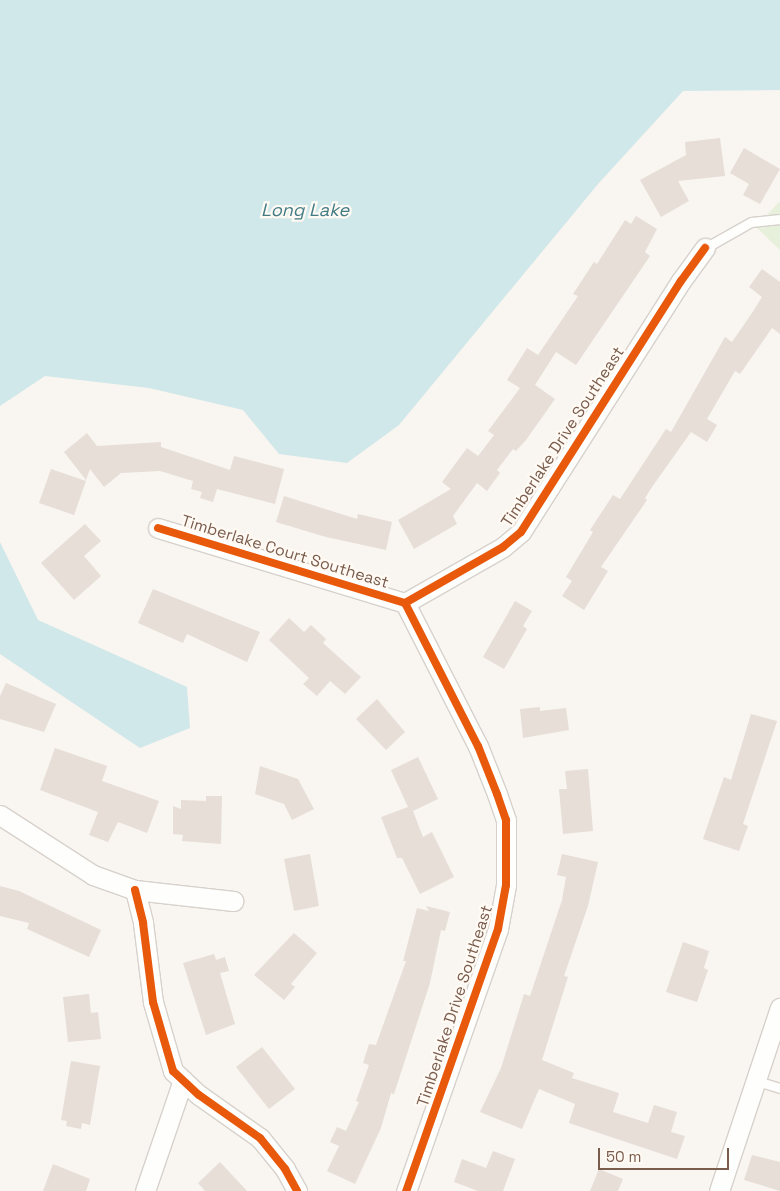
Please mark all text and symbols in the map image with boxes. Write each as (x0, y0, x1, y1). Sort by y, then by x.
water label: Long Lake (261, 199, 349, 221)
street label: Timberlake Drive Southeast (498, 343, 628, 531)
street label: Timberlake Court Southeast (179, 511, 391, 593)
street label: Timberlake Drive Southeast (413, 903, 497, 1109)
scale bar (600, 1138, 731, 1170)
text: 50 m (606, 1147, 641, 1166)

